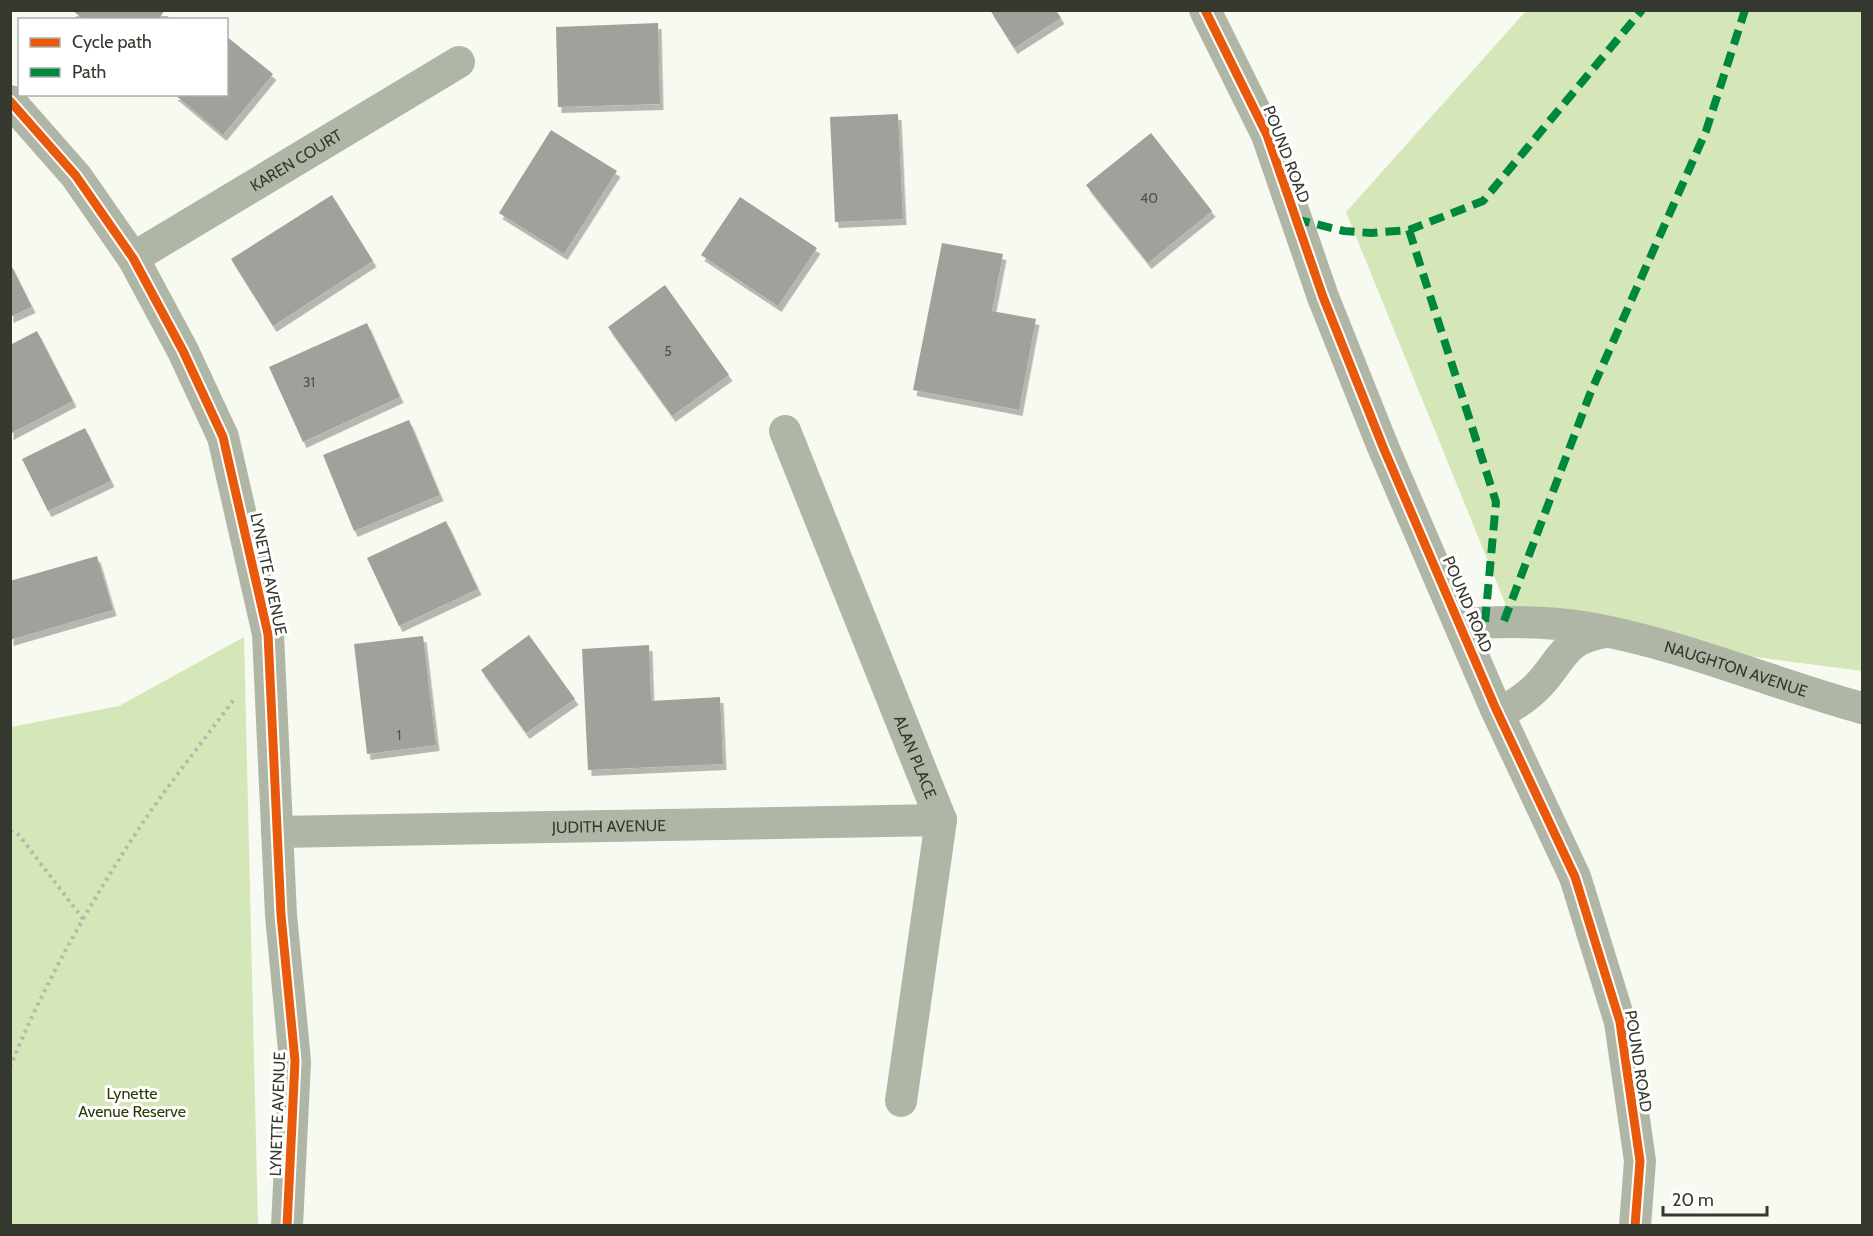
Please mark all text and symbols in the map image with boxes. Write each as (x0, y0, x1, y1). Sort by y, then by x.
legend (18, 18, 228, 96)
text: Cycle path (72, 31, 152, 53)
text: Path (72, 61, 106, 83)
street label: POUND ROAD (1259, 103, 1314, 206)
street label: KAREN COURT (247, 125, 346, 195)
house number: 40 (1140, 189, 1158, 207)
house number: 5 (664, 342, 672, 360)
house number: 31 (303, 373, 315, 391)
street label: LYNETTE AVENUE (246, 511, 291, 637)
street label: POUND ROAD (1439, 553, 1496, 655)
street label: NAUGHTON AVENUE (1662, 637, 1810, 701)
street label: ALAN PLACE (890, 712, 940, 802)
house number: 1 (397, 726, 401, 744)
street label: JUDITH AVENUE (551, 816, 666, 837)
street label: POUND ROAD (1621, 1009, 1656, 1113)
street label: LYNETTE AVENUE (266, 1051, 289, 1177)
park label: Lynette Avenue Reserve (78, 1084, 186, 1121)
scale bar (1663, 1179, 1766, 1217)
text: 20 m (1672, 1189, 1714, 1211)

